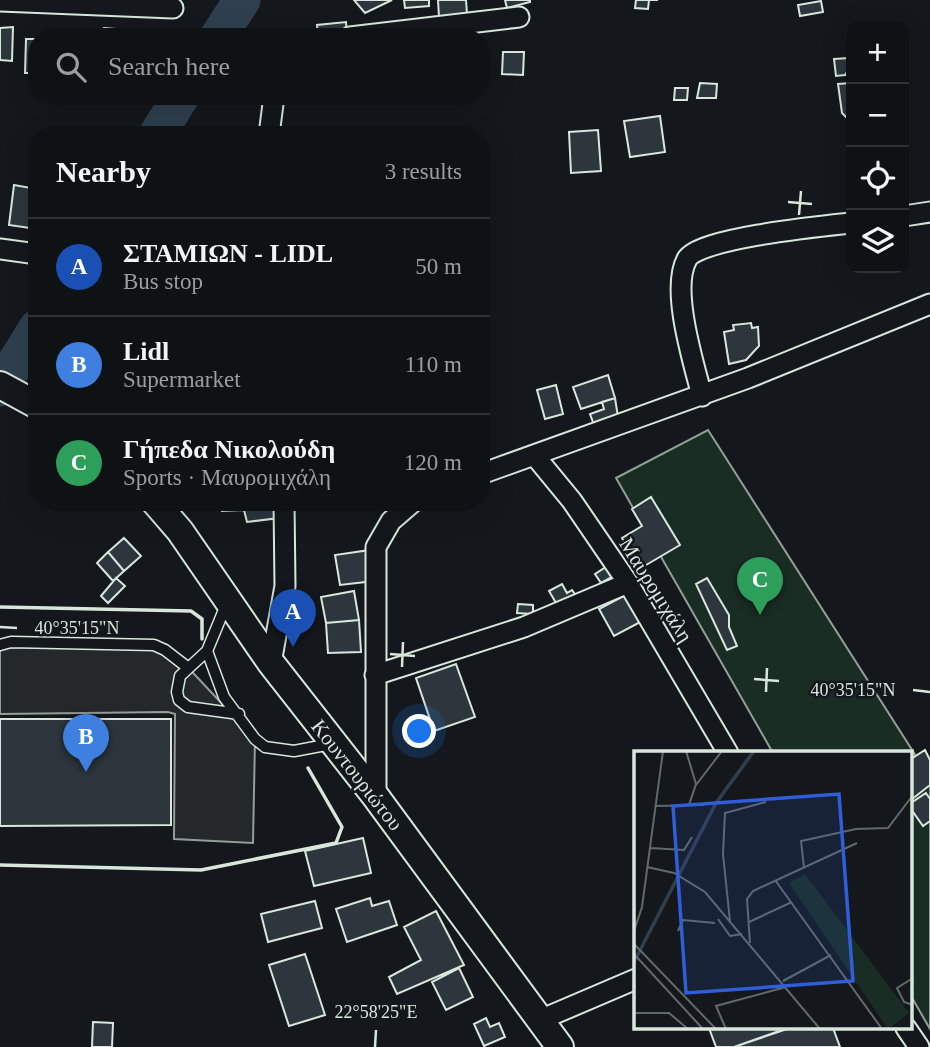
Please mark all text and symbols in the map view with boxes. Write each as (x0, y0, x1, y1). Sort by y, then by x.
map controls (846, 21, 909, 273)
button: + (846, 21, 909, 84)
search box (28, 28, 490, 105)
icon: search (52, 48, 90, 86)
text: Search here (108, 52, 230, 81)
button: − (846, 84, 909, 147)
button: locate (846, 147, 909, 210)
text: Nearby (56, 155, 151, 188)
text: 3 results (385, 159, 462, 184)
button: layers (846, 210, 909, 273)
text: ΣΤΑΜΙΩΝ - LIDL (123, 239, 333, 268)
text: A (71, 254, 87, 279)
text: 50 m (415, 254, 462, 279)
text: Bus stop (123, 269, 203, 294)
text: Lidl (123, 337, 169, 366)
text: B (71, 352, 87, 377)
text: 110 m (405, 352, 462, 377)
text: Supermarket (123, 367, 241, 392)
text: Γήπεδα Νικολούδη (123, 435, 335, 464)
text: C (71, 450, 87, 475)
text: 120 m (404, 450, 462, 475)
text: Sports · Μαυρομιχάλη (123, 465, 331, 490)
street label: Μαυρομιχάλη (614, 533, 698, 647)
pin: C (737, 557, 783, 615)
pin: A (270, 589, 316, 647)
text: 40°35'15"N (35, 618, 119, 638)
text: 40°35'15"N (811, 680, 895, 700)
pin: B (63, 714, 109, 772)
your location (402, 714, 436, 748)
street label: Κουντουριώτου (306, 715, 408, 835)
inset map (634, 751, 912, 1030)
text: 22°58'25"E (335, 1002, 417, 1022)

